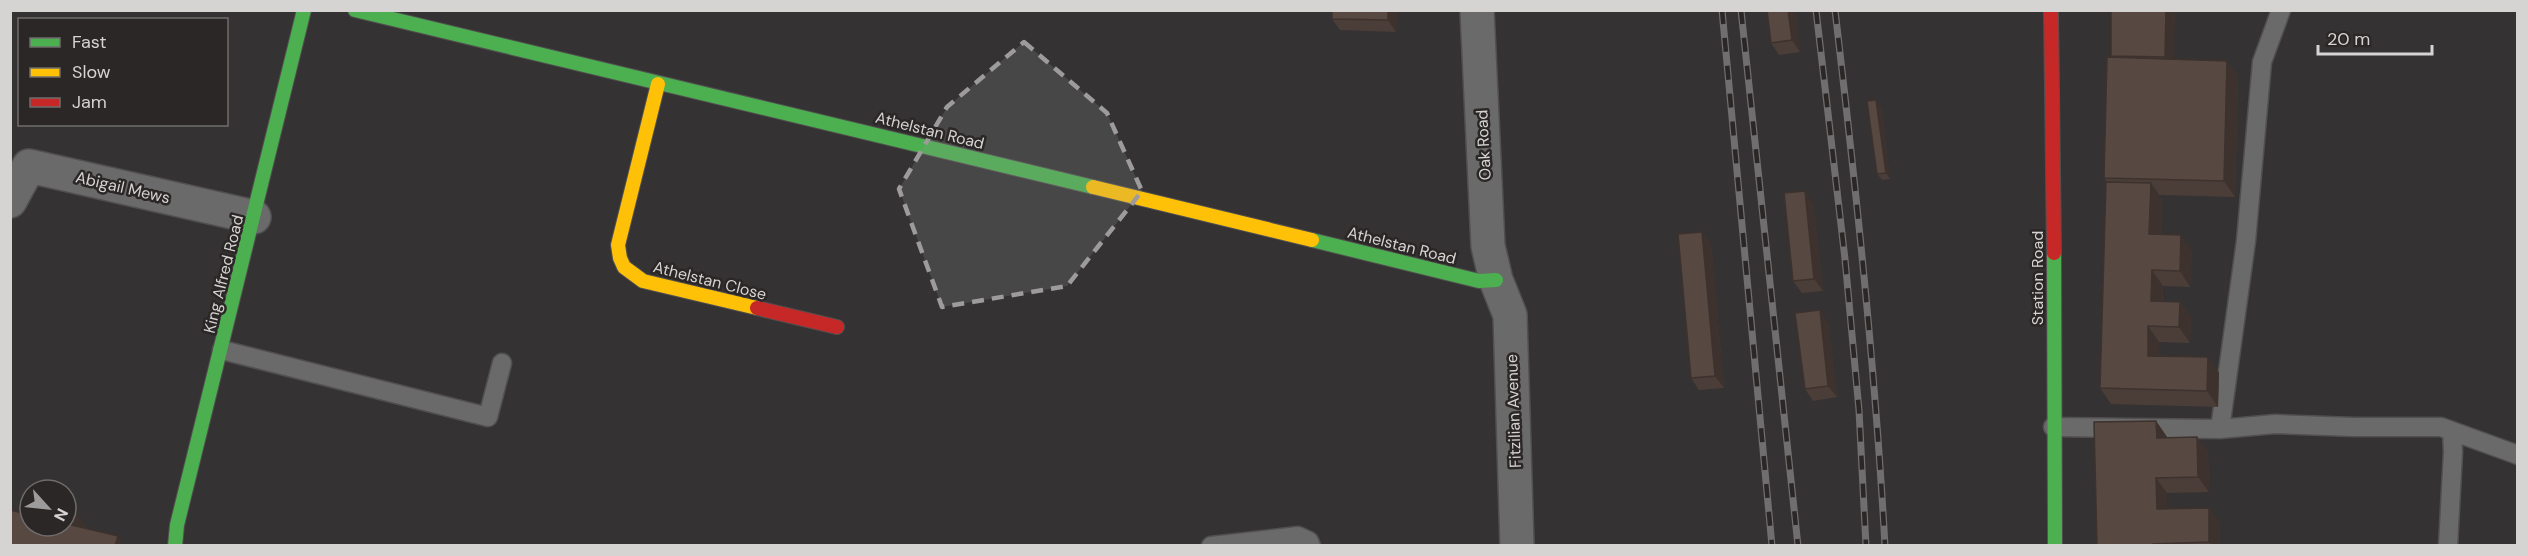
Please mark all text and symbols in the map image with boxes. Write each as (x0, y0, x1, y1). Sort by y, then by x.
legend (18, 18, 228, 126)
scale bar (2318, 18, 2432, 56)
text: 20 m (2327, 27, 2370, 51)
text: Fast (72, 30, 107, 54)
text: Slow (72, 60, 111, 84)
text: Jam (72, 90, 107, 114)
street label: Athelstan Road (873, 107, 986, 154)
street label: Oak Road (1471, 109, 1496, 181)
street label: Abigail Mews (74, 166, 172, 209)
street label: King Alfred Road (199, 213, 248, 336)
street label: Athelstan Road (1345, 222, 1458, 269)
street label: Station Road (2027, 231, 2048, 325)
street label: Athelstan Close (651, 256, 769, 305)
street label: Fitzilian Avenue (1501, 354, 1526, 468)
north arrow (18, 478, 78, 538)
text: N (49, 505, 73, 525)

